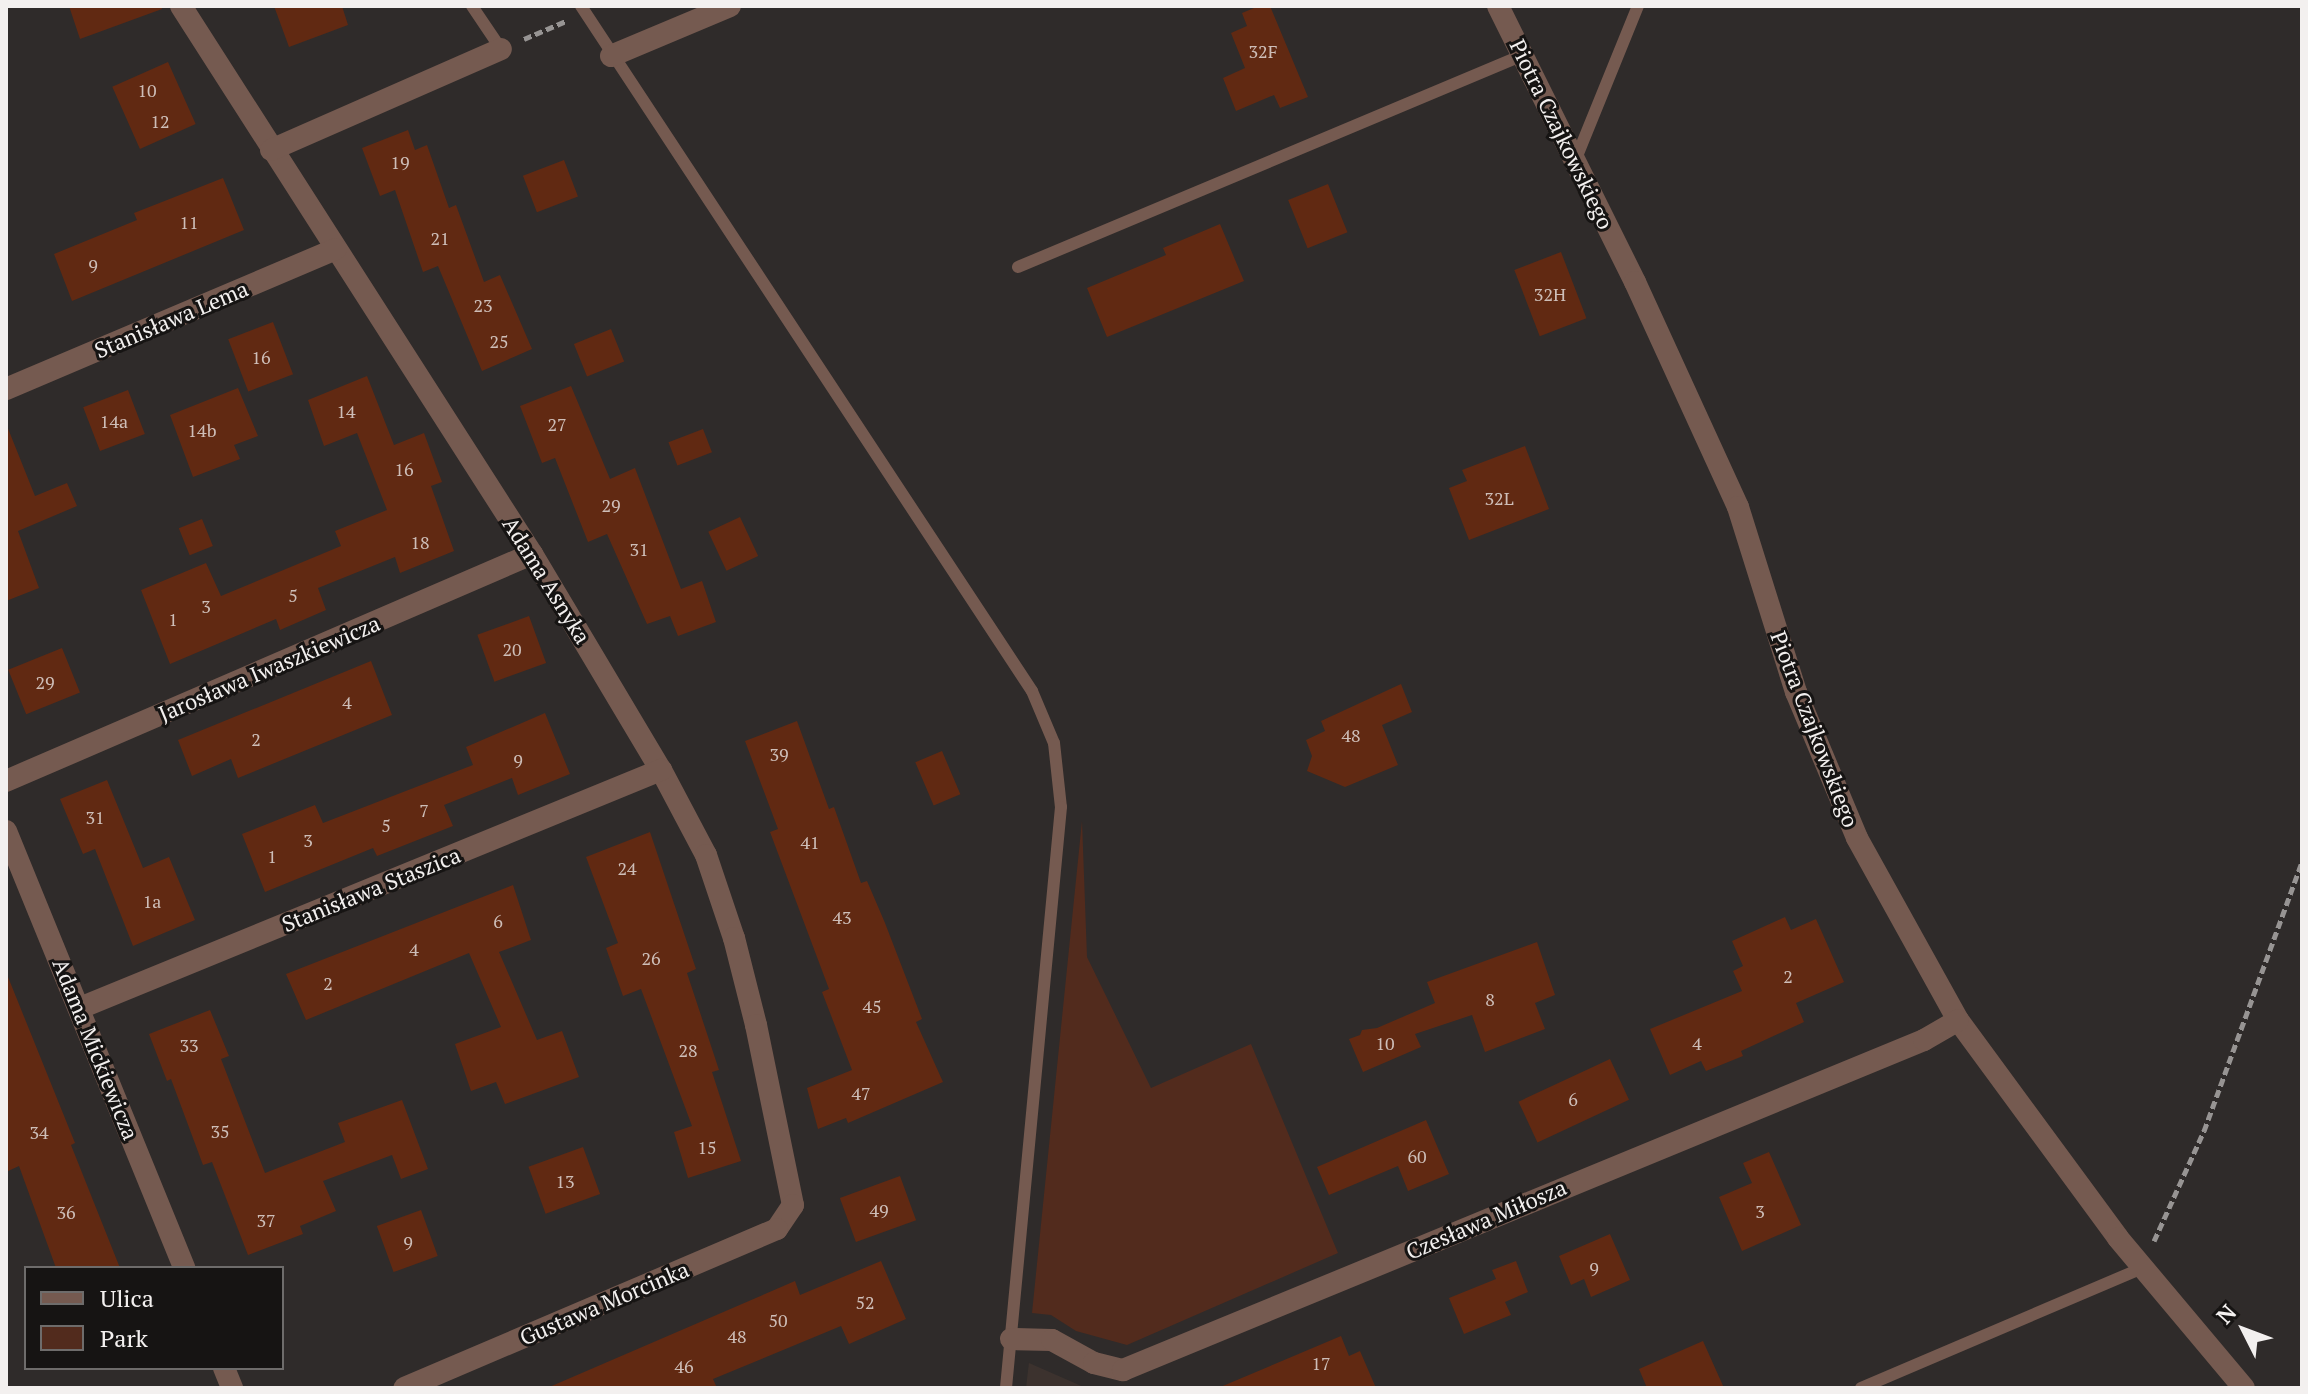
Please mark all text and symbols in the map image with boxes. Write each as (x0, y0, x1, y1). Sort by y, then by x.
street label: Piotra Czajkowskiego (1505, 35, 1619, 233)
house number: 32F (1249, 40, 1277, 62)
house number: 10 (137, 79, 157, 101)
house number: 12 (150, 110, 170, 132)
house number: 19 (390, 151, 410, 173)
house number: 11 (179, 211, 199, 233)
house number: 21 (430, 227, 450, 249)
house number: 9 (88, 254, 98, 276)
street label: Stanisława Lema (90, 275, 252, 363)
house number: 32H (1534, 283, 1566, 305)
house number: 23 (473, 294, 493, 316)
house number: 25 (489, 330, 509, 352)
house number: 16 (251, 346, 271, 368)
house number: 14 (336, 400, 356, 422)
house number: 14a (100, 410, 128, 432)
house number: 27 (547, 413, 567, 435)
house number: 14b (188, 419, 216, 441)
house number: 16 (394, 458, 414, 480)
house number: 32L (1484, 487, 1514, 509)
house number: 29 (601, 494, 621, 516)
street label: Adama Asnyka (497, 512, 597, 648)
house number: 18 (410, 531, 430, 553)
house number: 31 (629, 538, 649, 560)
house number: 5 (288, 584, 298, 606)
house number: 3 (201, 595, 211, 617)
house number: 1 (168, 608, 178, 630)
street label: Jarosława Iwaszkiewicza (154, 609, 384, 727)
street label: Piotra Czajkowskiego (1765, 627, 1865, 831)
house number: 20 (502, 638, 522, 660)
house number: 29 (35, 671, 55, 693)
house number: 4 (342, 691, 352, 713)
house number: 48 (1341, 724, 1361, 746)
house number: 2 (251, 728, 261, 750)
house number: 39 (769, 743, 789, 765)
house number: 9 (513, 749, 523, 771)
house number: 7 (419, 799, 429, 821)
house number: 31 (85, 806, 105, 828)
house number: 5 (381, 814, 391, 836)
house number: 3 (303, 829, 313, 851)
house number: 41 (800, 831, 820, 853)
street label: Stanisława Staszica (278, 841, 464, 937)
house number: 1 (267, 845, 277, 867)
house number: 24 (617, 857, 637, 879)
house number: 1a (143, 890, 161, 912)
house number: 43 (832, 906, 852, 928)
house number: 6 (493, 910, 503, 932)
house number: 4 (409, 938, 419, 960)
house number: 26 (641, 947, 661, 969)
street label: Adama Mickiewicza (48, 955, 144, 1143)
house number: 2 (1783, 965, 1793, 987)
house number: 2 (323, 972, 333, 994)
house number: 8 (1485, 988, 1495, 1010)
house number: 45 (862, 995, 882, 1017)
house number: 10 (1375, 1032, 1395, 1054)
house number: 4 (1692, 1032, 1702, 1054)
house number: 33 (179, 1034, 199, 1056)
house number: 28 (678, 1039, 698, 1061)
house number: 47 (851, 1082, 871, 1104)
house number: 6 (1568, 1088, 1578, 1110)
house number: 35 (210, 1120, 230, 1142)
house number: 34 (29, 1121, 49, 1143)
house number: 15 (697, 1136, 717, 1158)
house number: 60 (1407, 1145, 1427, 1167)
house number: 13 (555, 1170, 575, 1192)
street label: Czesława Miłosza (1402, 1173, 1570, 1265)
house number: 49 (869, 1199, 889, 1221)
house number: 3 (1755, 1200, 1765, 1222)
house number: 36 (56, 1201, 76, 1223)
house number: 37 (256, 1209, 276, 1231)
house number: 9 (403, 1231, 413, 1253)
street label: Gustawa Morcinka (515, 1255, 693, 1351)
house number: 9 (1589, 1257, 1599, 1279)
legend (24, 1266, 284, 1370)
text: Ulica (100, 1282, 154, 1314)
north arrow (2204, 1290, 2284, 1370)
house number: 52 (855, 1291, 875, 1313)
text: N (2209, 1298, 2242, 1330)
house number: 50 (768, 1309, 788, 1331)
text: Park (100, 1322, 148, 1354)
house number: 48 (727, 1325, 747, 1347)
house number: 17 (1311, 1352, 1331, 1374)
house number: 46 (674, 1355, 694, 1377)

